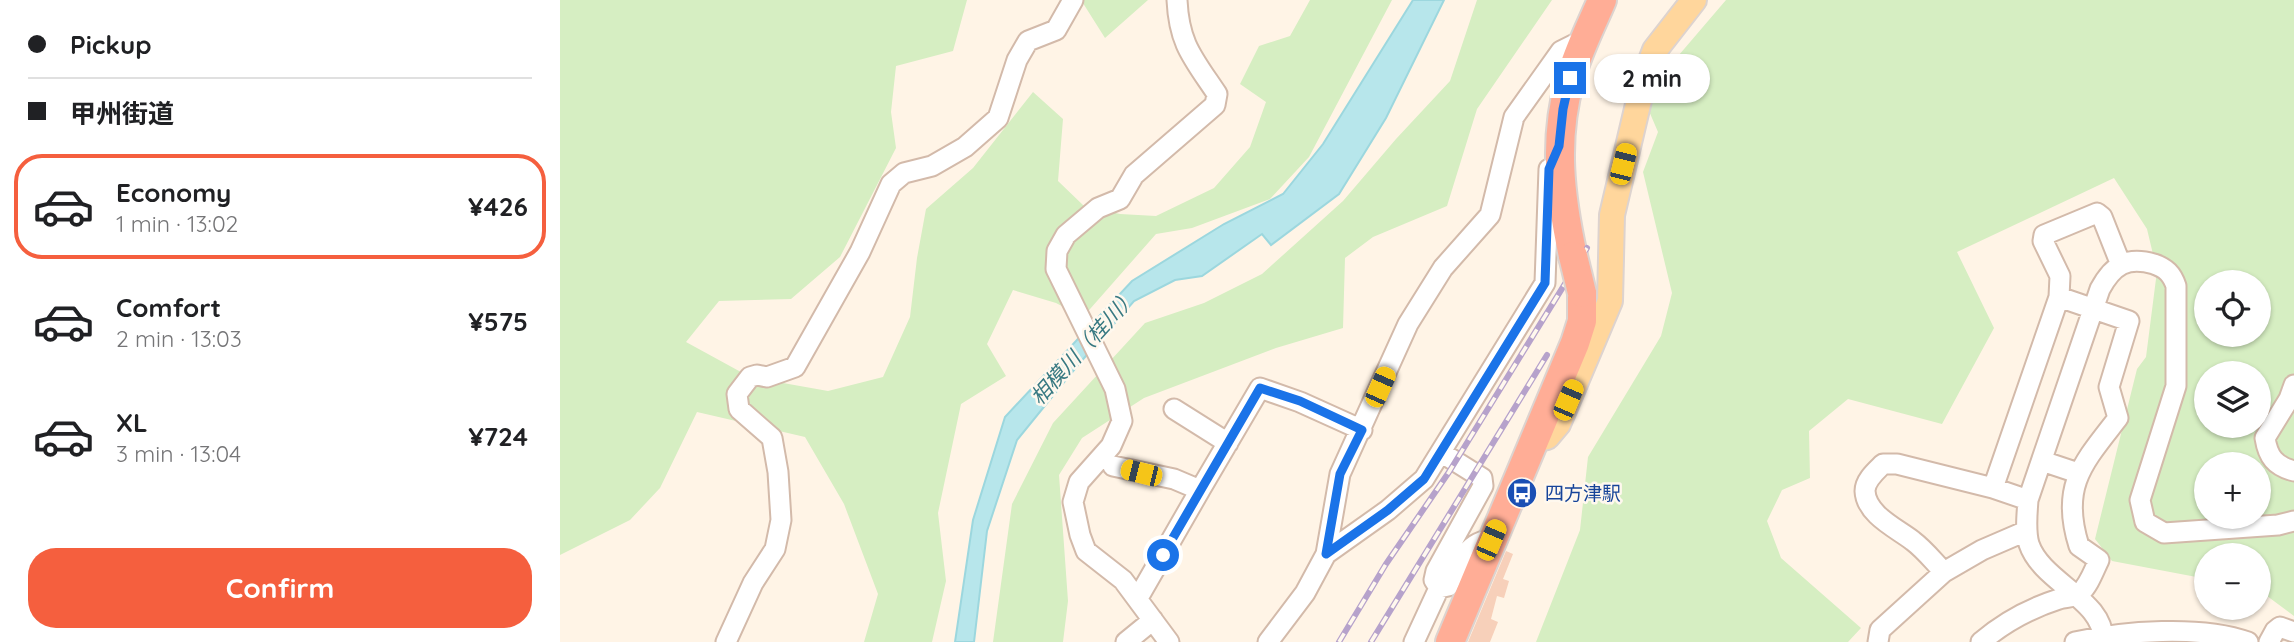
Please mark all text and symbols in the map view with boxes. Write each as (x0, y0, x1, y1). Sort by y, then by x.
text: Pickup (70, 28, 152, 61)
callout: 2 min (1594, 54, 1710, 102)
route end (1554, 62, 1586, 94)
text: 2 min (1622, 64, 1682, 93)
text: 甲州街道 (70, 97, 174, 130)
car (1608, 141, 1639, 187)
icon: car (32, 175, 95, 238)
text: Economy (116, 176, 231, 209)
text: ¥426 (468, 190, 528, 223)
text: 1 min · 13:02 (116, 209, 238, 238)
map controls (2194, 270, 2271, 620)
button: locate (2194, 270, 2271, 347)
water label: 相模川（桂川） (1024, 283, 1142, 410)
icon: car (32, 290, 95, 353)
text: Comfort (116, 291, 221, 324)
text: ¥575 (468, 305, 528, 338)
text: 2 min · 13:03 (116, 324, 242, 353)
button: layers (2194, 361, 2271, 438)
car (1362, 364, 1399, 410)
car (1551, 377, 1586, 423)
icon: car (32, 405, 95, 468)
text: XL (116, 406, 148, 439)
text: ¥724 (468, 420, 528, 453)
text: 3 min · 13:04 (116, 439, 241, 468)
button: + (2194, 452, 2271, 529)
car (1119, 458, 1164, 488)
bus stop icon: 四方津駅 (1505, 476, 1539, 510)
place label: 四方津駅 (1545, 481, 1621, 505)
car (1474, 517, 1509, 563)
route start (1147, 539, 1179, 571)
button: − (2194, 543, 2271, 620)
button: Confirm (28, 548, 532, 628)

